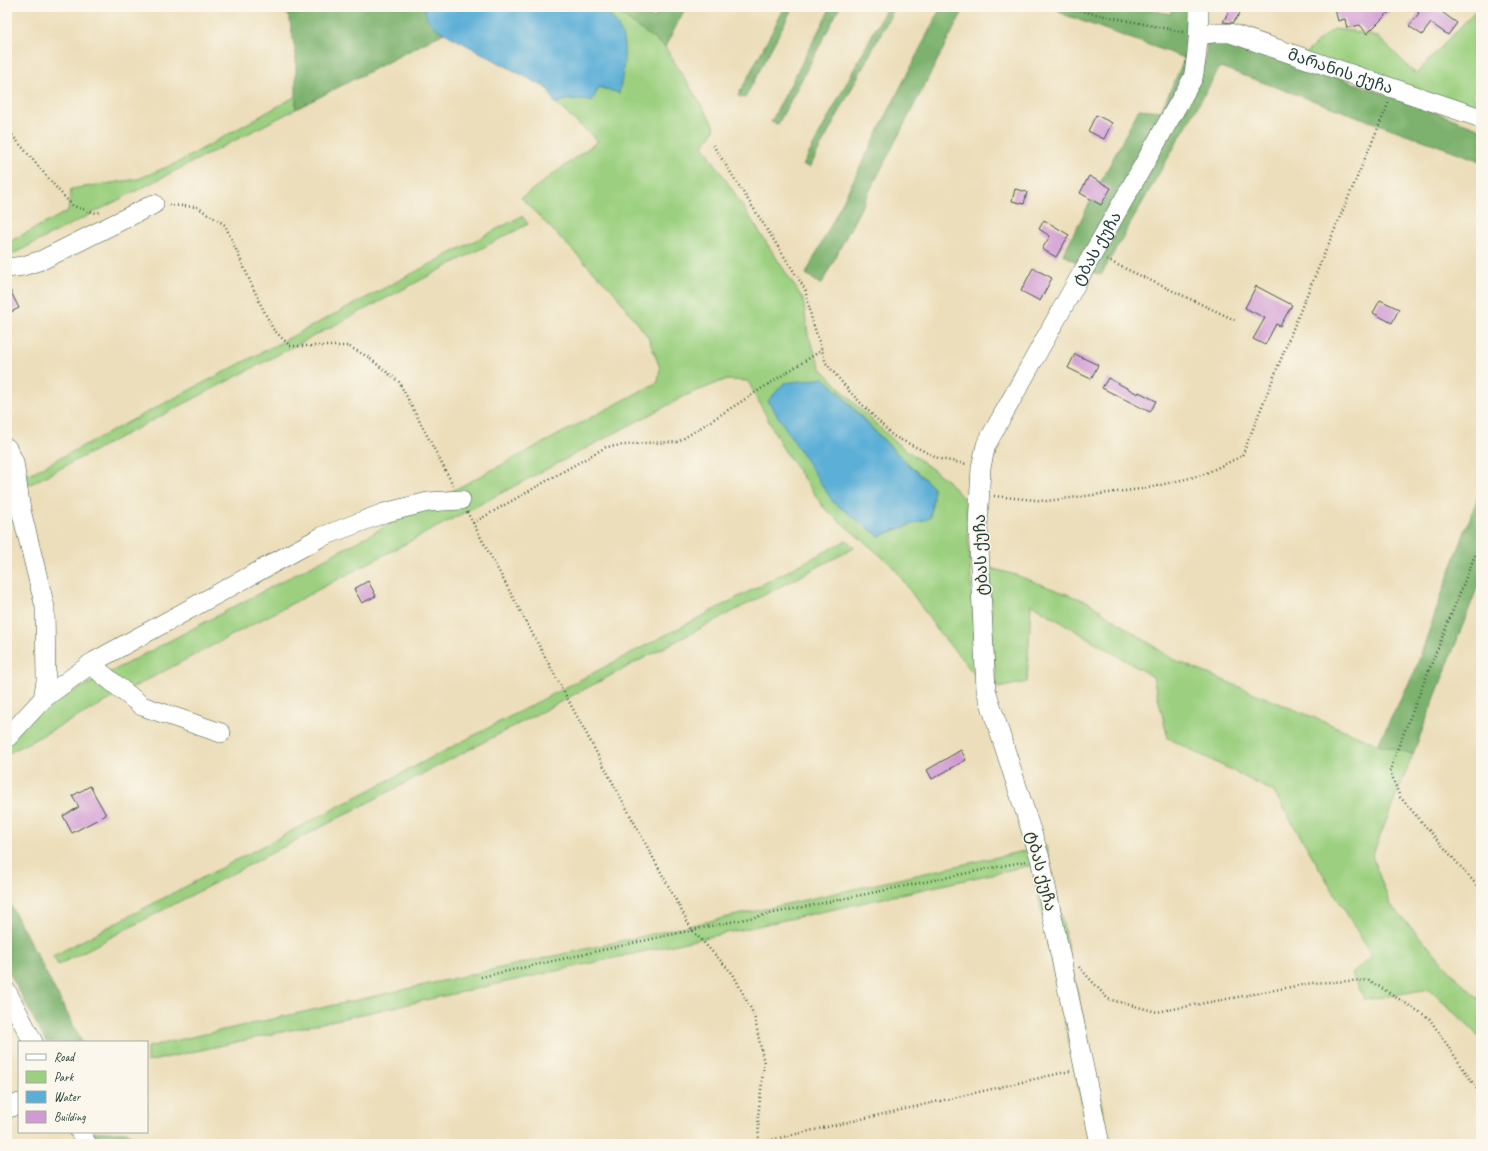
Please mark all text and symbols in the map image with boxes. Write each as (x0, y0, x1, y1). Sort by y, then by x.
street label: მარანის ქუჩა (1285, 44, 1396, 99)
street label: ტბას ქუჩა (1068, 208, 1126, 289)
street label: ტბას ქუჩა (970, 514, 992, 596)
street label: ტბას ქუჩა (1021, 829, 1061, 913)
legend (18, 1041, 148, 1133)
text: Road (54, 1049, 76, 1065)
text: Park (54, 1069, 75, 1085)
text: Water (54, 1089, 82, 1105)
text: Building (54, 1109, 86, 1125)

